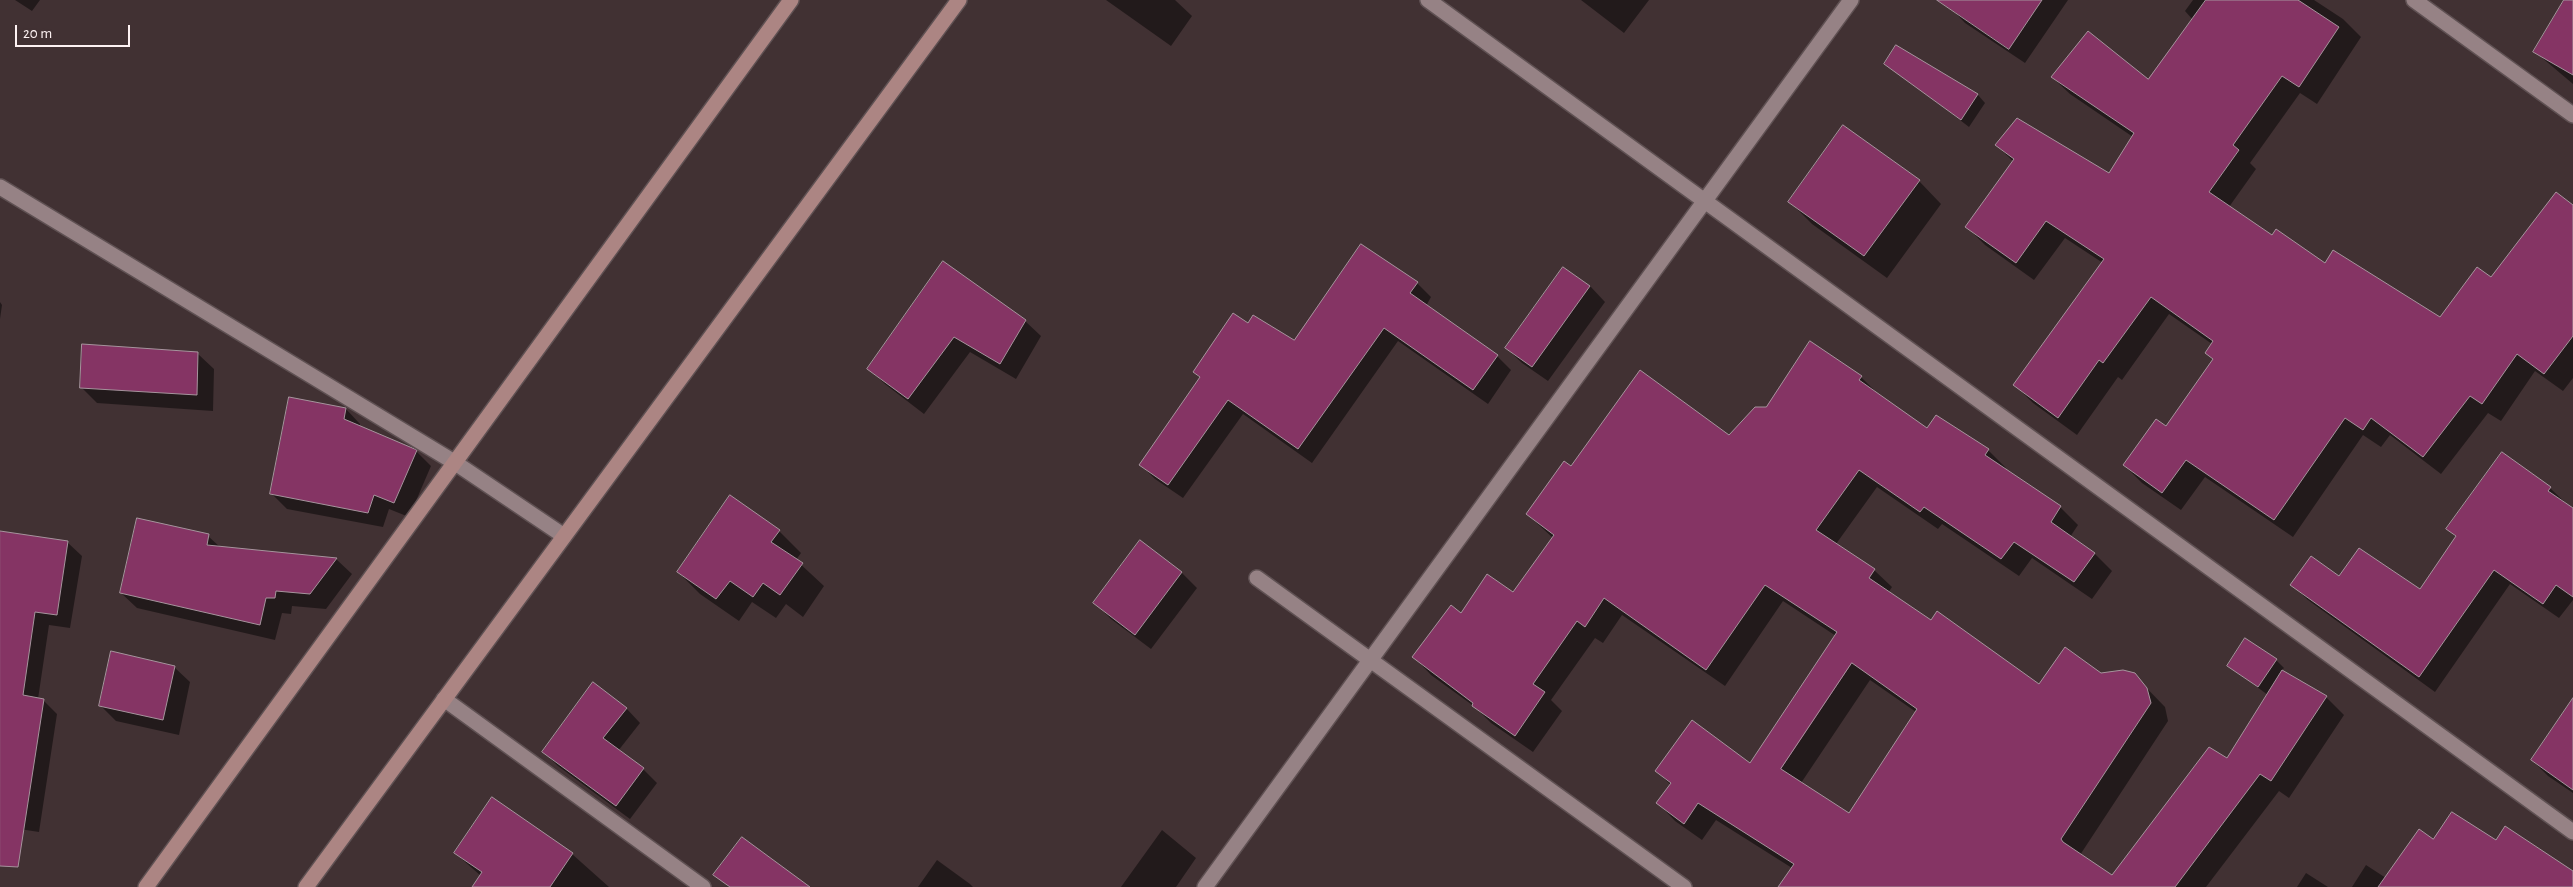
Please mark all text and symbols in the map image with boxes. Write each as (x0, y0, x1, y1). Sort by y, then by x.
scale bar (18, 15, 132, 47)
text: 20 m (23, 26, 52, 41)

